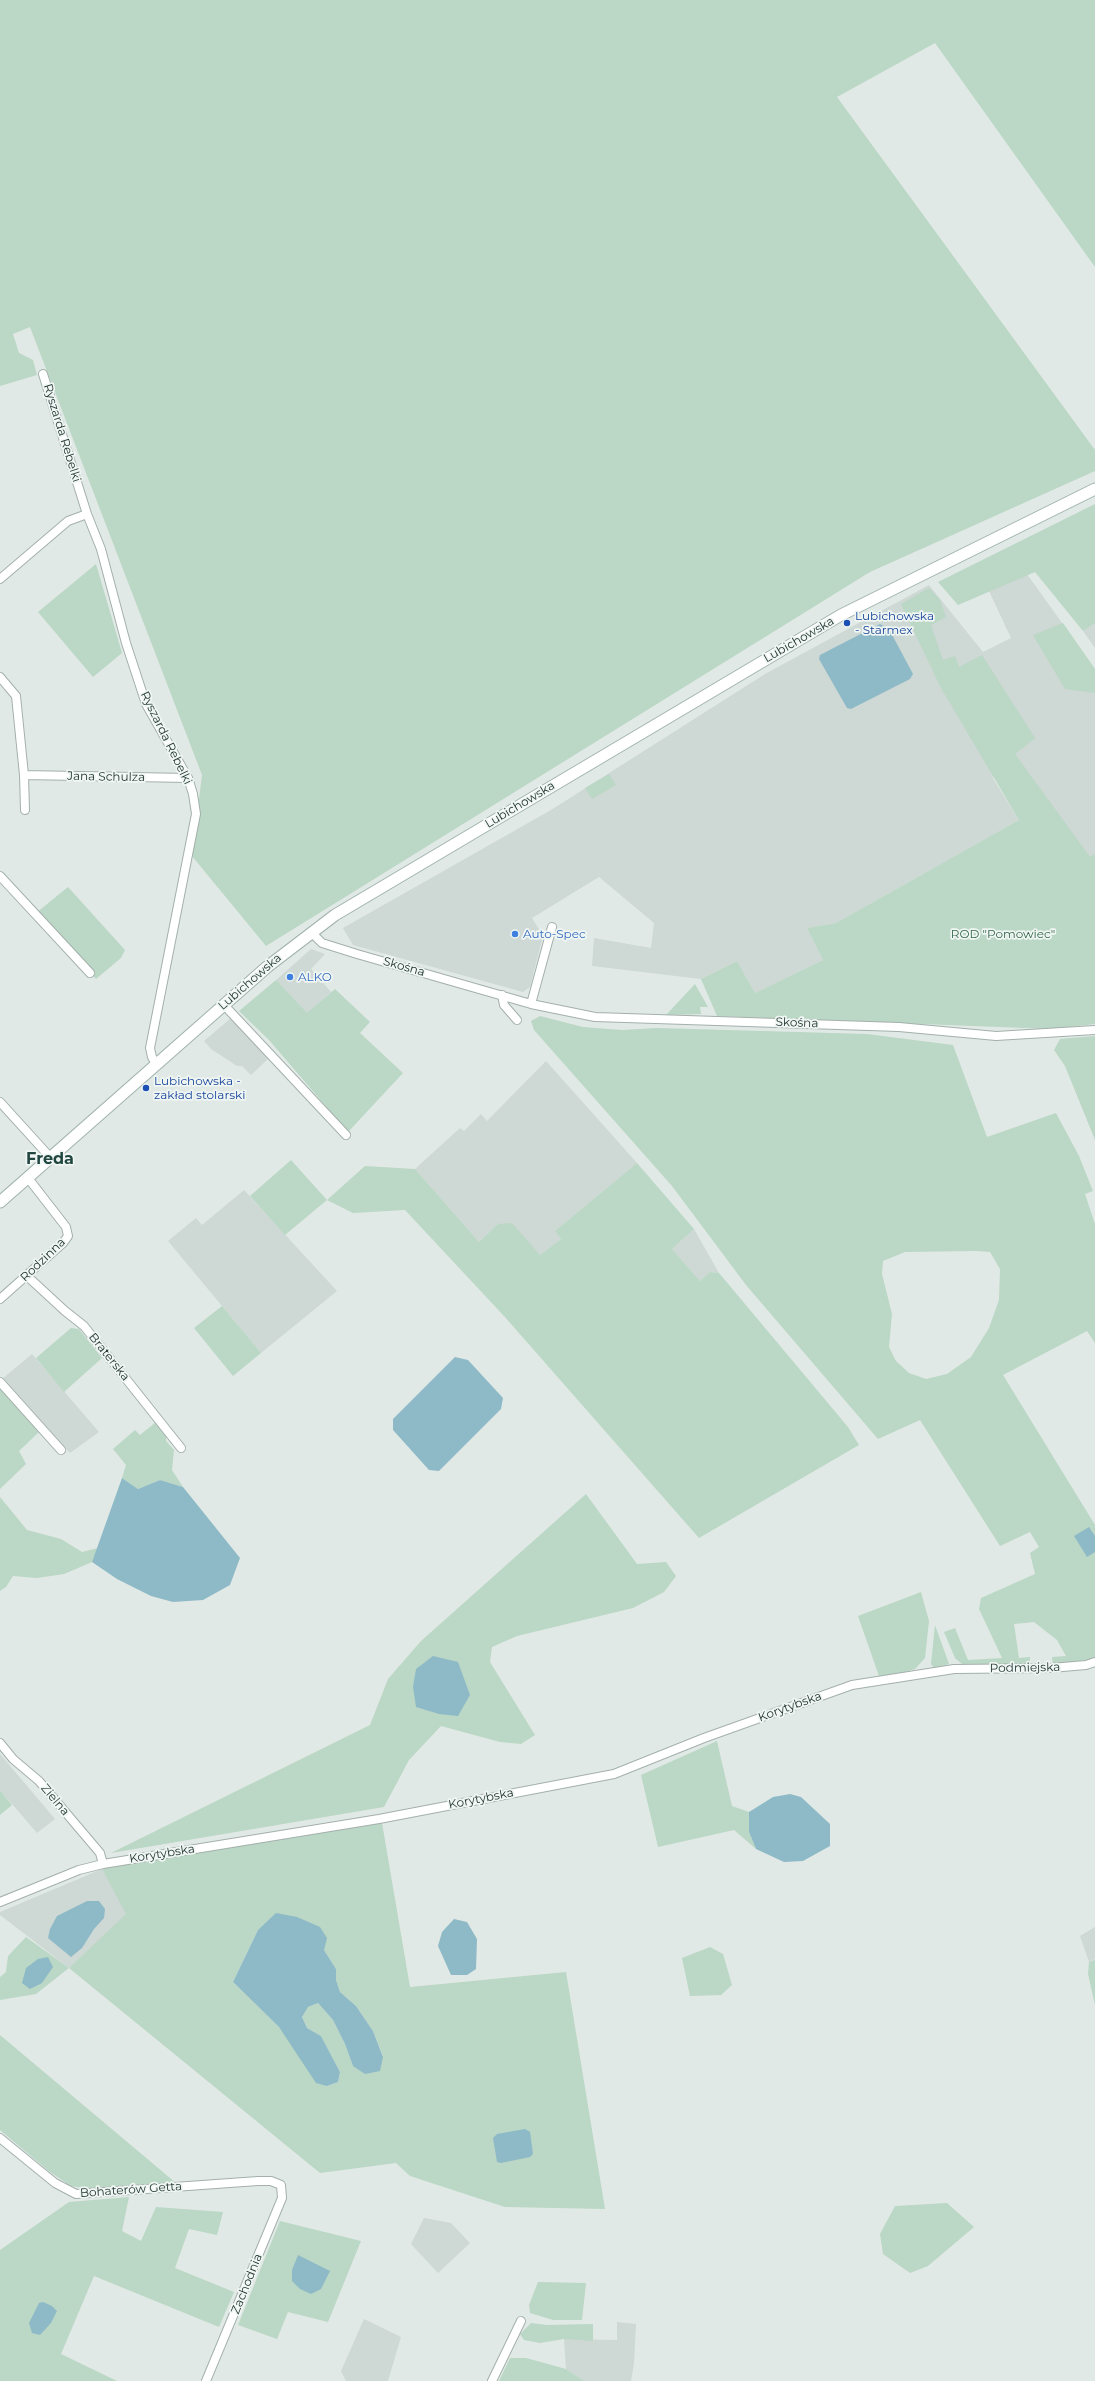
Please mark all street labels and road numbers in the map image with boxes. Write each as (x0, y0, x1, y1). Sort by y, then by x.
street label: Ryszarda Rebelki (40, 382, 84, 484)
street label: Lubichowska (761, 614, 837, 666)
street label: Ryszarda Rebelki (137, 689, 195, 787)
street label: Jana Schulza (67, 769, 145, 785)
street label: Lubichowska (482, 778, 558, 832)
street label: Lubichowska (215, 951, 285, 1013)
street label: Skośna (381, 954, 427, 980)
street label: Skośna (775, 1015, 819, 1031)
street label: Rodzinna (17, 1235, 69, 1285)
street label: Braterska (85, 1330, 133, 1384)
street label: Podmiejska (990, 1660, 1060, 1676)
street label: Korytybska (756, 1689, 824, 1725)
street label: Zielna (38, 1781, 72, 1819)
street label: Korytybska (447, 1786, 515, 1812)
street label: Korytybska (128, 1842, 196, 1866)
street label: Bohaterów Getta (79, 2179, 183, 2201)
street label: Zachodnia (228, 2252, 266, 2316)

